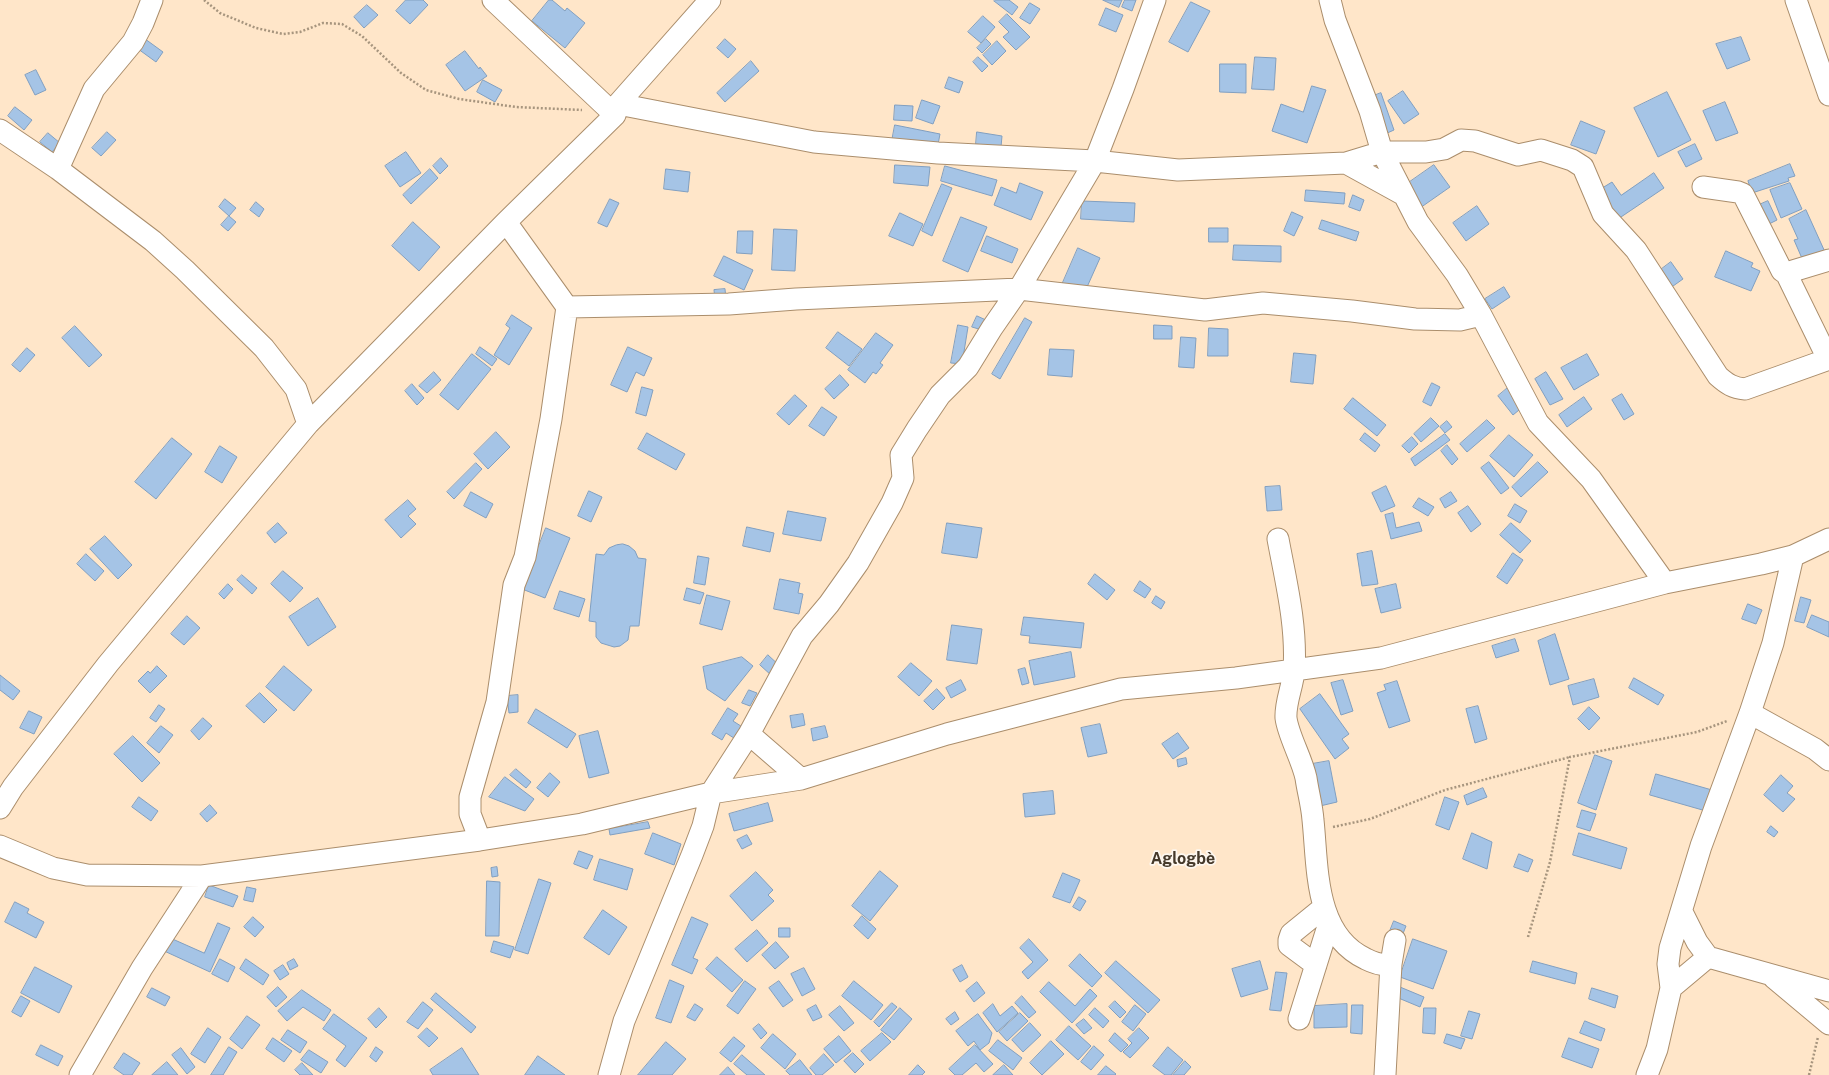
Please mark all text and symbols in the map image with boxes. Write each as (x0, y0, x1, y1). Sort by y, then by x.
district label: Aglogbè (1151, 849, 1215, 869)

